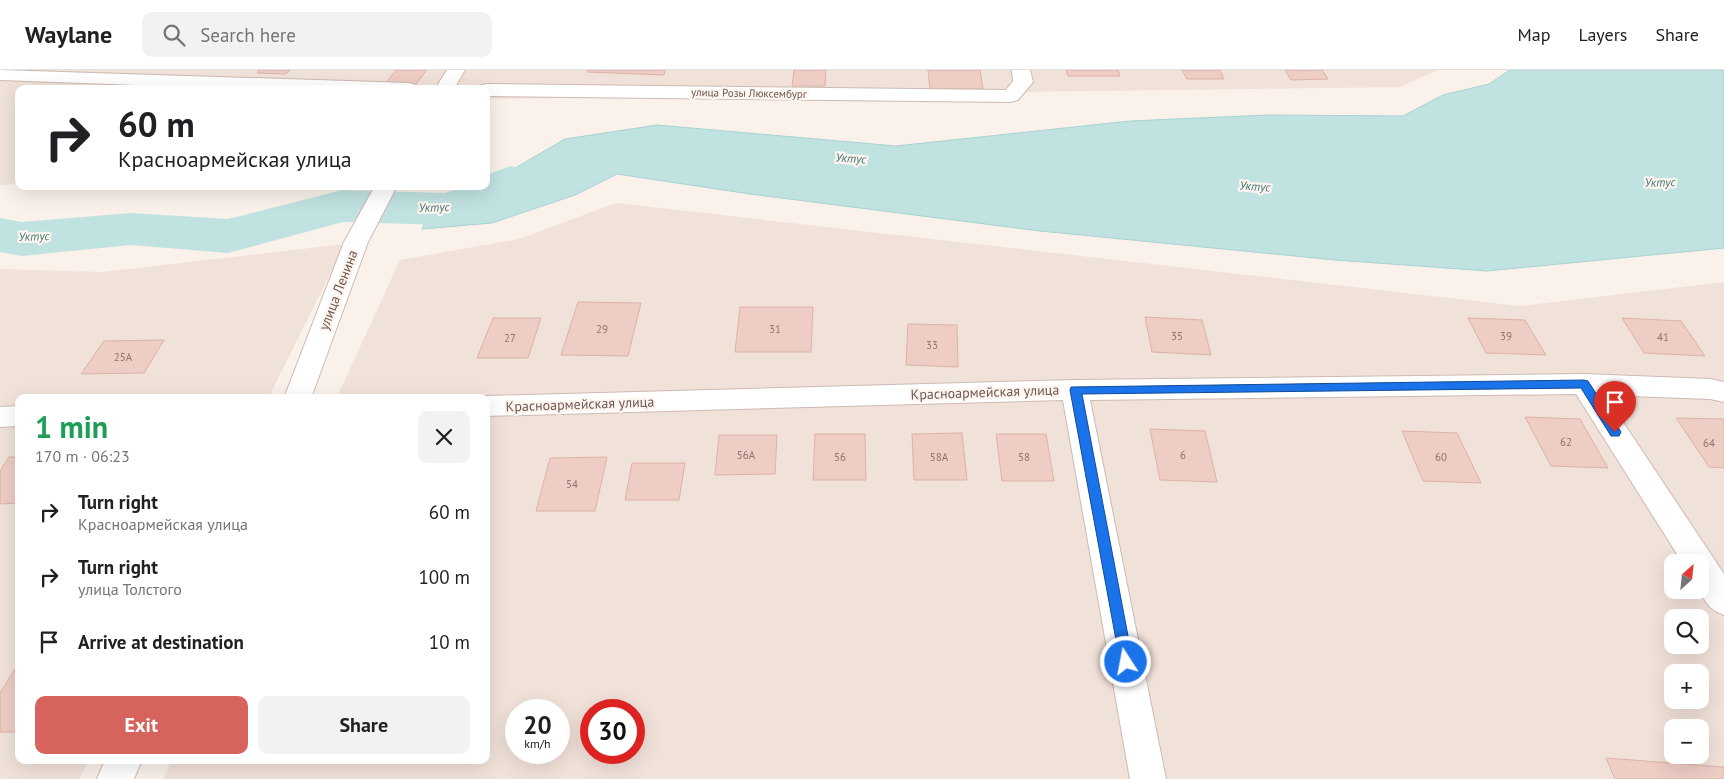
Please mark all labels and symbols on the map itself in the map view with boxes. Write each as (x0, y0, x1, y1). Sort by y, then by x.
street label: улица Розы Люксембург (691, 85, 808, 101)
water label: Уктус (835, 149, 868, 167)
water label: Уктус (1644, 174, 1676, 190)
water label: Уктус (1239, 177, 1272, 195)
water label: Уктус (418, 199, 451, 215)
water label: Уктус (18, 228, 51, 244)
street label: улица Ленина (314, 247, 362, 333)
house number: 29 (596, 322, 608, 336)
house number: 31 (769, 322, 781, 336)
house number: 35 (1171, 329, 1183, 343)
house number: 39 (1500, 329, 1512, 343)
house number: 41 (1657, 330, 1669, 344)
house number: 27 (504, 331, 516, 345)
house number: 33 (926, 338, 938, 352)
house number: 25А (114, 350, 133, 364)
street label: Красноармейская улица (910, 380, 1060, 404)
pin (1594, 381, 1636, 432)
street label: Красноармейская улица (505, 392, 655, 416)
house number: 62 (1560, 435, 1572, 449)
house number: 64 (1703, 436, 1715, 450)
house number: 56А (737, 448, 756, 462)
house number: 6 (1180, 448, 1186, 462)
house number: 56 (834, 450, 846, 464)
house number: 58А (930, 450, 949, 464)
house number: 58 (1018, 450, 1030, 464)
house number: 60 (1435, 450, 1447, 464)
house number: 54 (566, 477, 578, 491)
north arrow (1664, 554, 1709, 599)
position arrow (1099, 635, 1151, 687)
speed limit sign: 30 (580, 699, 645, 764)

